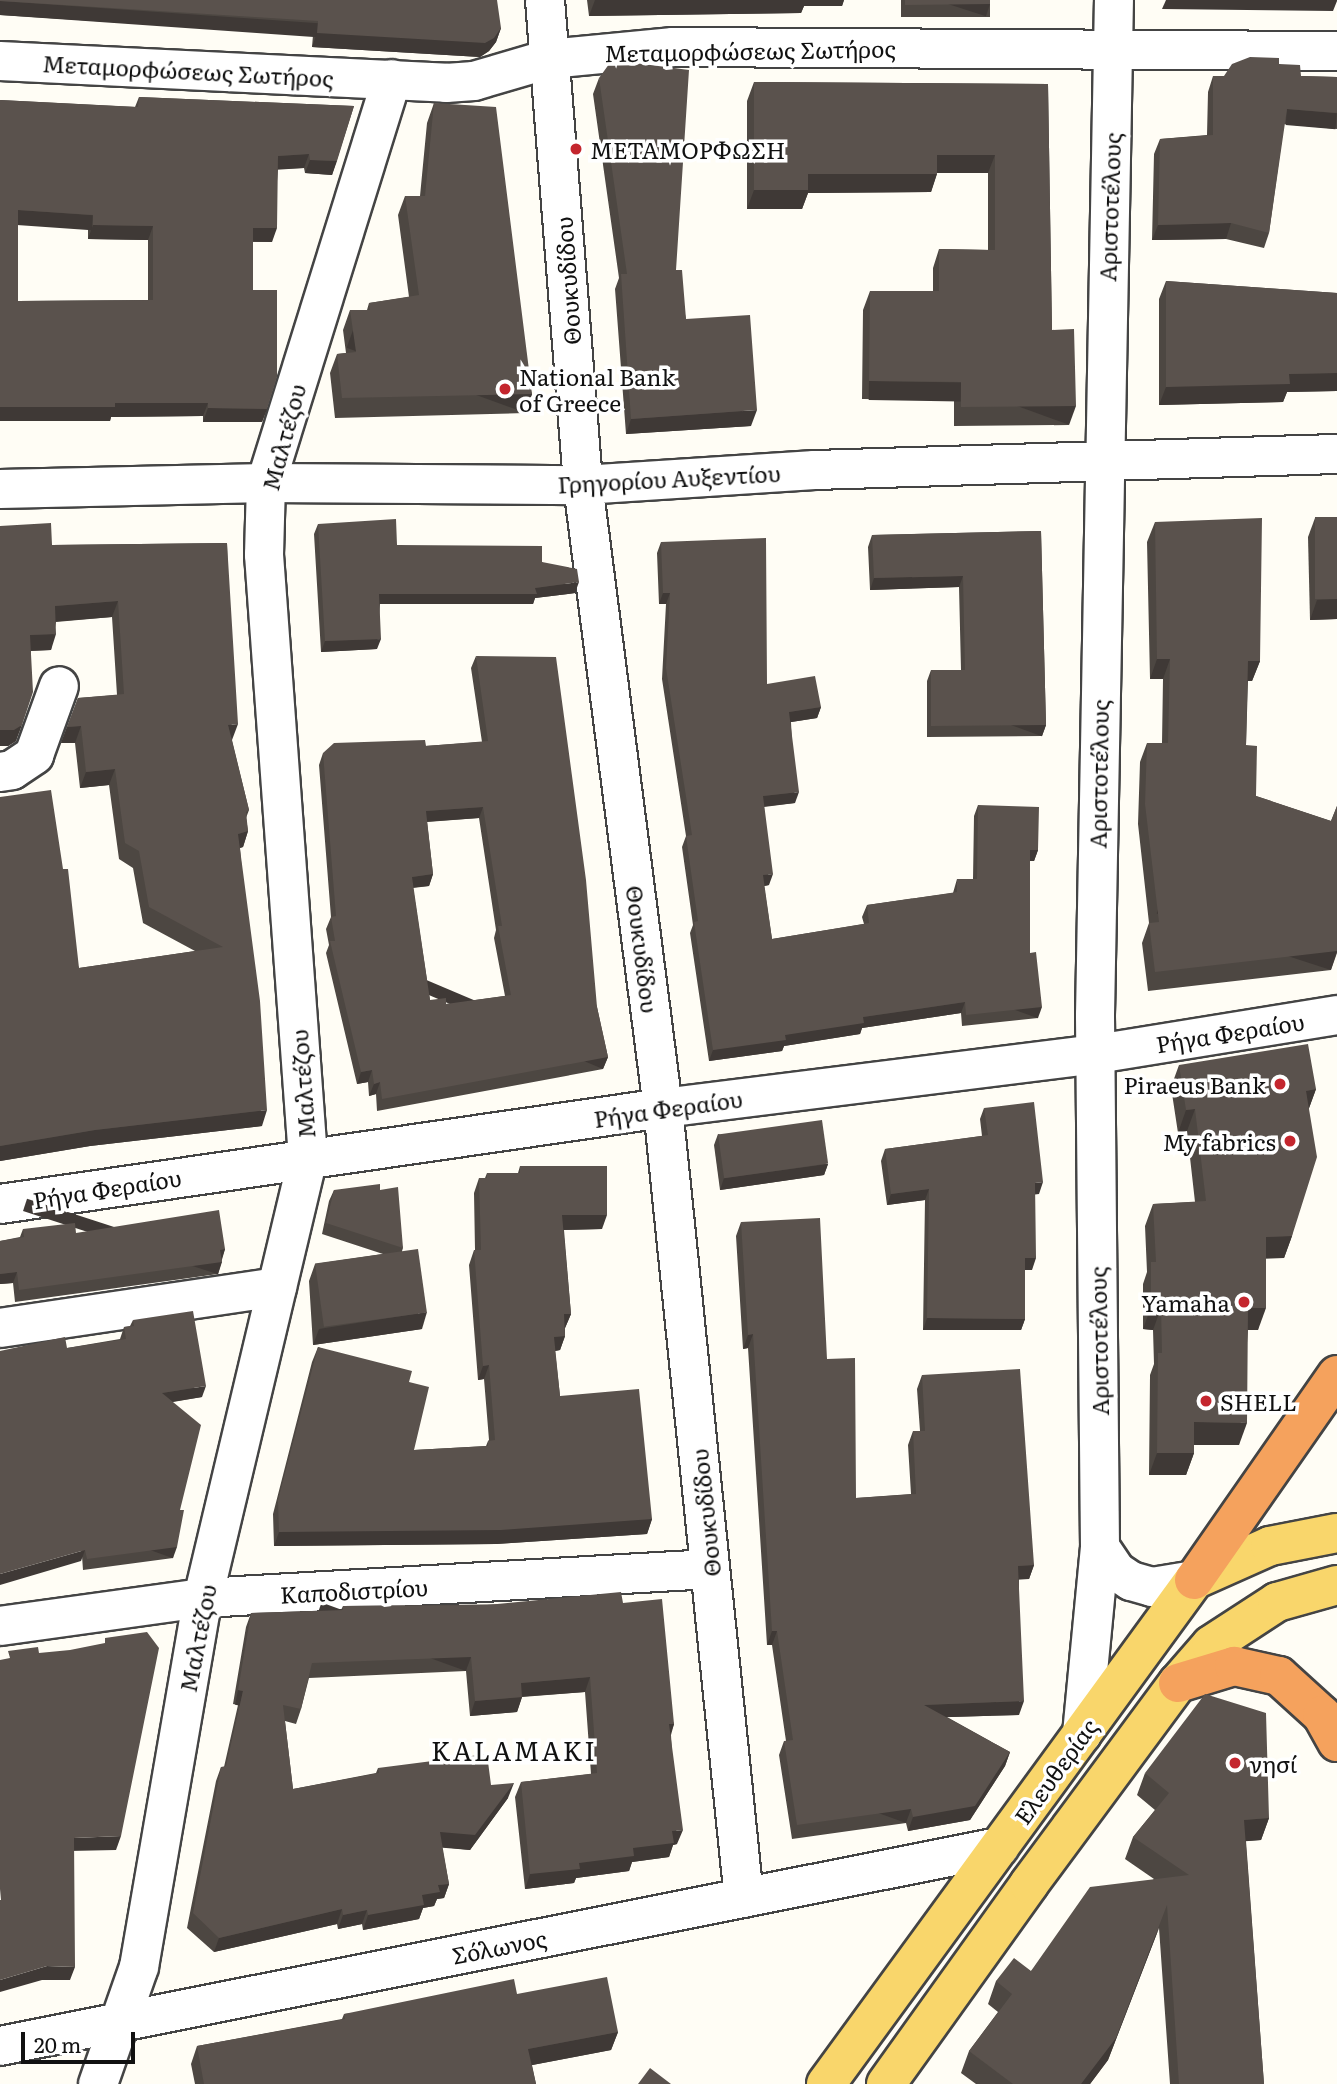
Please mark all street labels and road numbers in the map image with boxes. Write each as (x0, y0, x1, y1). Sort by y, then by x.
street label: Μεταμορφώσεως Σωτήρος (604, 34, 896, 66)
street label: Μεταμορφώσεως Σωτήρος (42, 49, 334, 91)
street label: Αριστοτέλους (1093, 132, 1125, 282)
street label: Θουκυδίδου (549, 216, 585, 346)
street label: Μαλτέζου (255, 381, 311, 493)
street label: Γρηγορίου Αυξεντίου (557, 458, 781, 498)
street label: Αριστοτέλους (1083, 699, 1113, 849)
street label: Θουκυδίδου (621, 884, 665, 1014)
street label: Ρήγα Φεραίου (1154, 1007, 1306, 1057)
street label: Μαλτέζου (284, 1028, 320, 1140)
street label: Ρήγα Φεραίου (592, 1084, 744, 1132)
street label: Ρήγα Φεραίου (31, 1163, 183, 1213)
street label: Αριστοτέλους (1083, 1266, 1113, 1416)
street label: Θουκυδίδου (685, 1448, 725, 1578)
street label: Καποδιστρίου (279, 1572, 429, 1608)
street label: Μαλτέζου (173, 1582, 221, 1694)
street label: Ελευθερίας (1008, 1713, 1102, 1829)
street label: Σόλωνος (449, 1923, 549, 1969)

